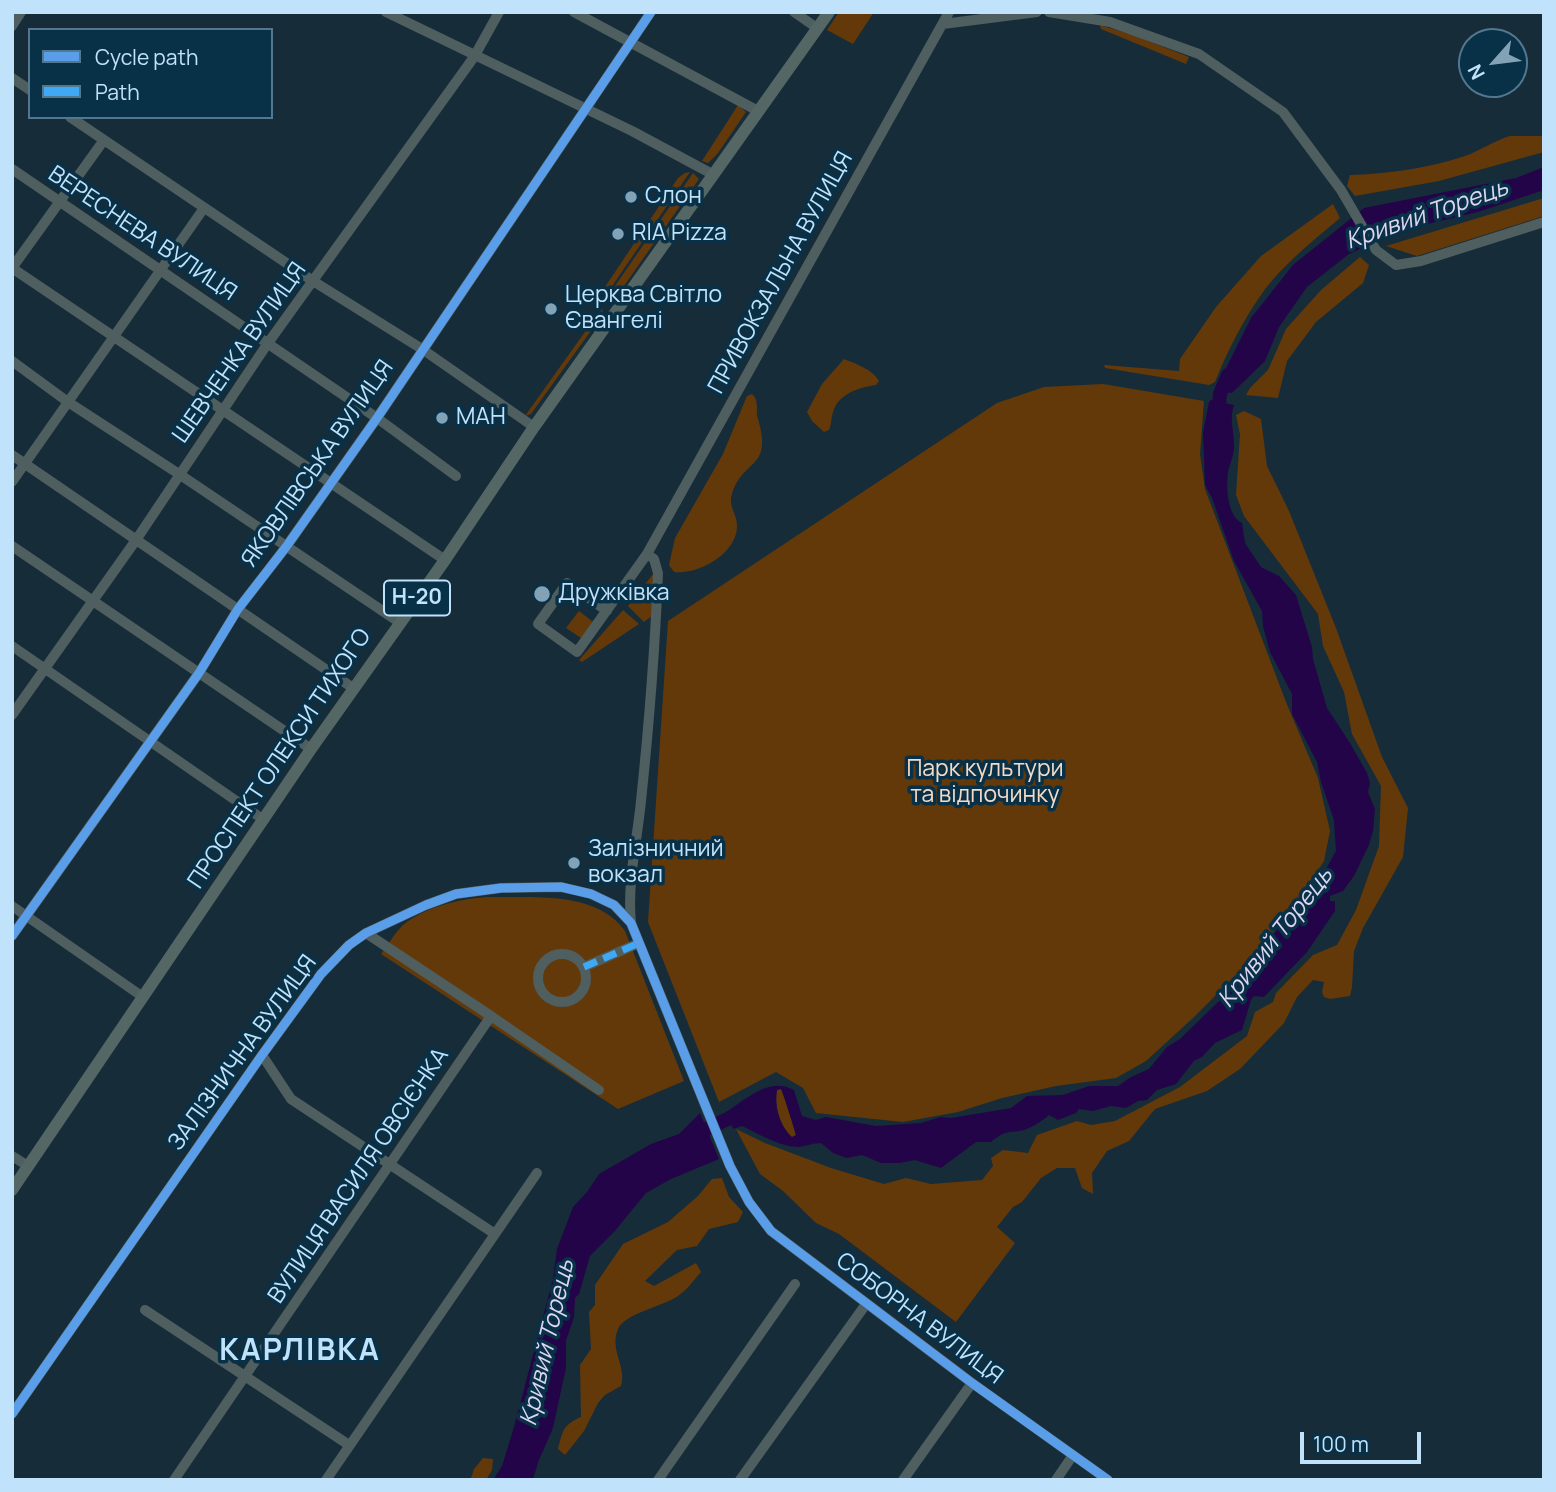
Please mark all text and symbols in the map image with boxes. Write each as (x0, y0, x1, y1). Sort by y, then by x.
legend (28, 28, 273, 119)
north arrow (1458, 28, 1528, 98)
text: Cycle path (95, 43, 198, 71)
text: N (1462, 60, 1491, 84)
text: Path (95, 78, 140, 106)
street label: ПРИВОКЗАЛЬНА ВУЛИЦЯ (703, 147, 859, 399)
street label: ВЕРЕСНЕВА ВУЛИЦЯ (43, 161, 241, 307)
water label: Кривий Торець (1342, 174, 1512, 256)
place label: Слон (645, 183, 702, 211)
marker: Слон (623, 189, 639, 205)
place label: RIA Pizza (632, 220, 727, 248)
marker: RIA Pizza (610, 226, 626, 242)
street label: ШЕВЧЕНКА ВУЛИЦЯ (167, 258, 313, 448)
place label: Церква Світло Євангелі (565, 282, 722, 336)
marker: Церква Світло Євангелі (543, 301, 559, 317)
street label: ЯКОВЛІВСЬКА ВУЛИЦЯ (236, 355, 400, 573)
place label: МАН (456, 404, 506, 432)
marker: МАН (434, 410, 450, 426)
road number: Н-20 (384, 580, 450, 616)
place label: Дружківка (558, 580, 670, 608)
marker: Дружківка (532, 584, 552, 604)
street label: ПРОСПЕКТ ОЛЕКСИ ТИХОГО (183, 624, 377, 894)
park label: Парк культури та відпочинку (906, 756, 1064, 810)
place label: Залізничний вокзал (588, 836, 724, 890)
marker: Залізничний вокзал (566, 855, 582, 871)
water label: Кривий Торець (1212, 862, 1340, 1014)
street label: ЗАЛІЗНИЧНА ВУЛИЦЯ (163, 950, 323, 1156)
street label: ВУЛИЦЯ ВАСИЛЯ ОВСІЄНКА (263, 1043, 455, 1309)
street label: СОБОРНА ВУЛИЦЯ (830, 1247, 1008, 1391)
water label: Кривий Торець (515, 1257, 581, 1429)
district label: КАРЛІВКА (220, 1334, 380, 1370)
scale bar (1304, 1418, 1425, 1462)
text: 100 m (1313, 1430, 1369, 1458)

